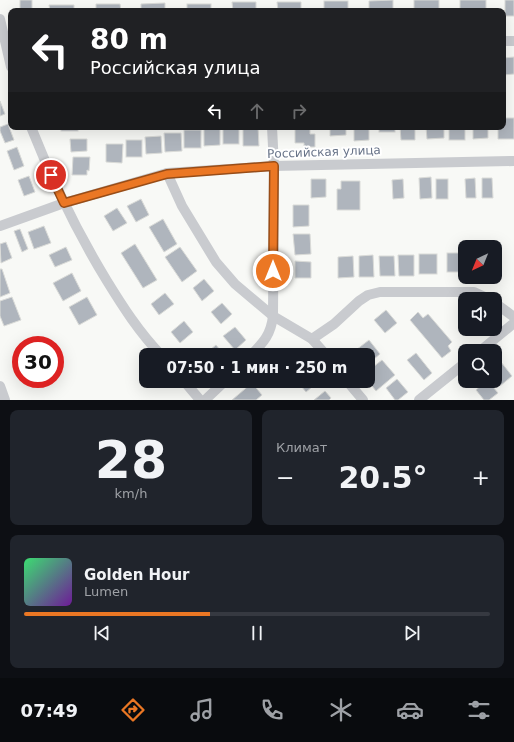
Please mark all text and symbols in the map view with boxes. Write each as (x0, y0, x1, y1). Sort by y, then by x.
text: 80 m (90, 23, 168, 56)
icon: left (24, 24, 76, 76)
text: Российская улица (90, 57, 261, 78)
icon: left (204, 100, 226, 122)
icon: ahead (246, 100, 268, 122)
icon: right (288, 100, 310, 122)
street label: Российская улица (267, 143, 381, 161)
pin (34, 158, 68, 192)
icon: arrive (40, 164, 62, 186)
north arrow (458, 240, 502, 284)
map controls (458, 240, 502, 388)
position arrow (252, 250, 294, 292)
button: sound (458, 292, 502, 336)
speed limit sign: 30 (12, 336, 64, 388)
button: search (458, 344, 502, 388)
text: 07:50 · 1 мин · 250 m (167, 359, 348, 377)
text: 28 (95, 430, 167, 490)
text: Климат (276, 440, 327, 455)
text: 20.5° (338, 460, 428, 495)
text: − (276, 465, 294, 490)
text: + (472, 465, 490, 490)
text: km/h (115, 486, 147, 501)
text: Golden Hour (84, 566, 190, 584)
text: Lumen (84, 584, 128, 599)
icon: previous (91, 622, 113, 644)
icon: pause (246, 622, 268, 644)
icon: next (401, 622, 423, 644)
icon: directions (119, 696, 147, 724)
icon: music (188, 696, 216, 724)
icon: phone (258, 696, 286, 724)
icon: climate (327, 696, 355, 724)
icon: car (396, 696, 424, 724)
icon: filters (465, 696, 493, 724)
text: 07:49 (21, 700, 78, 721)

